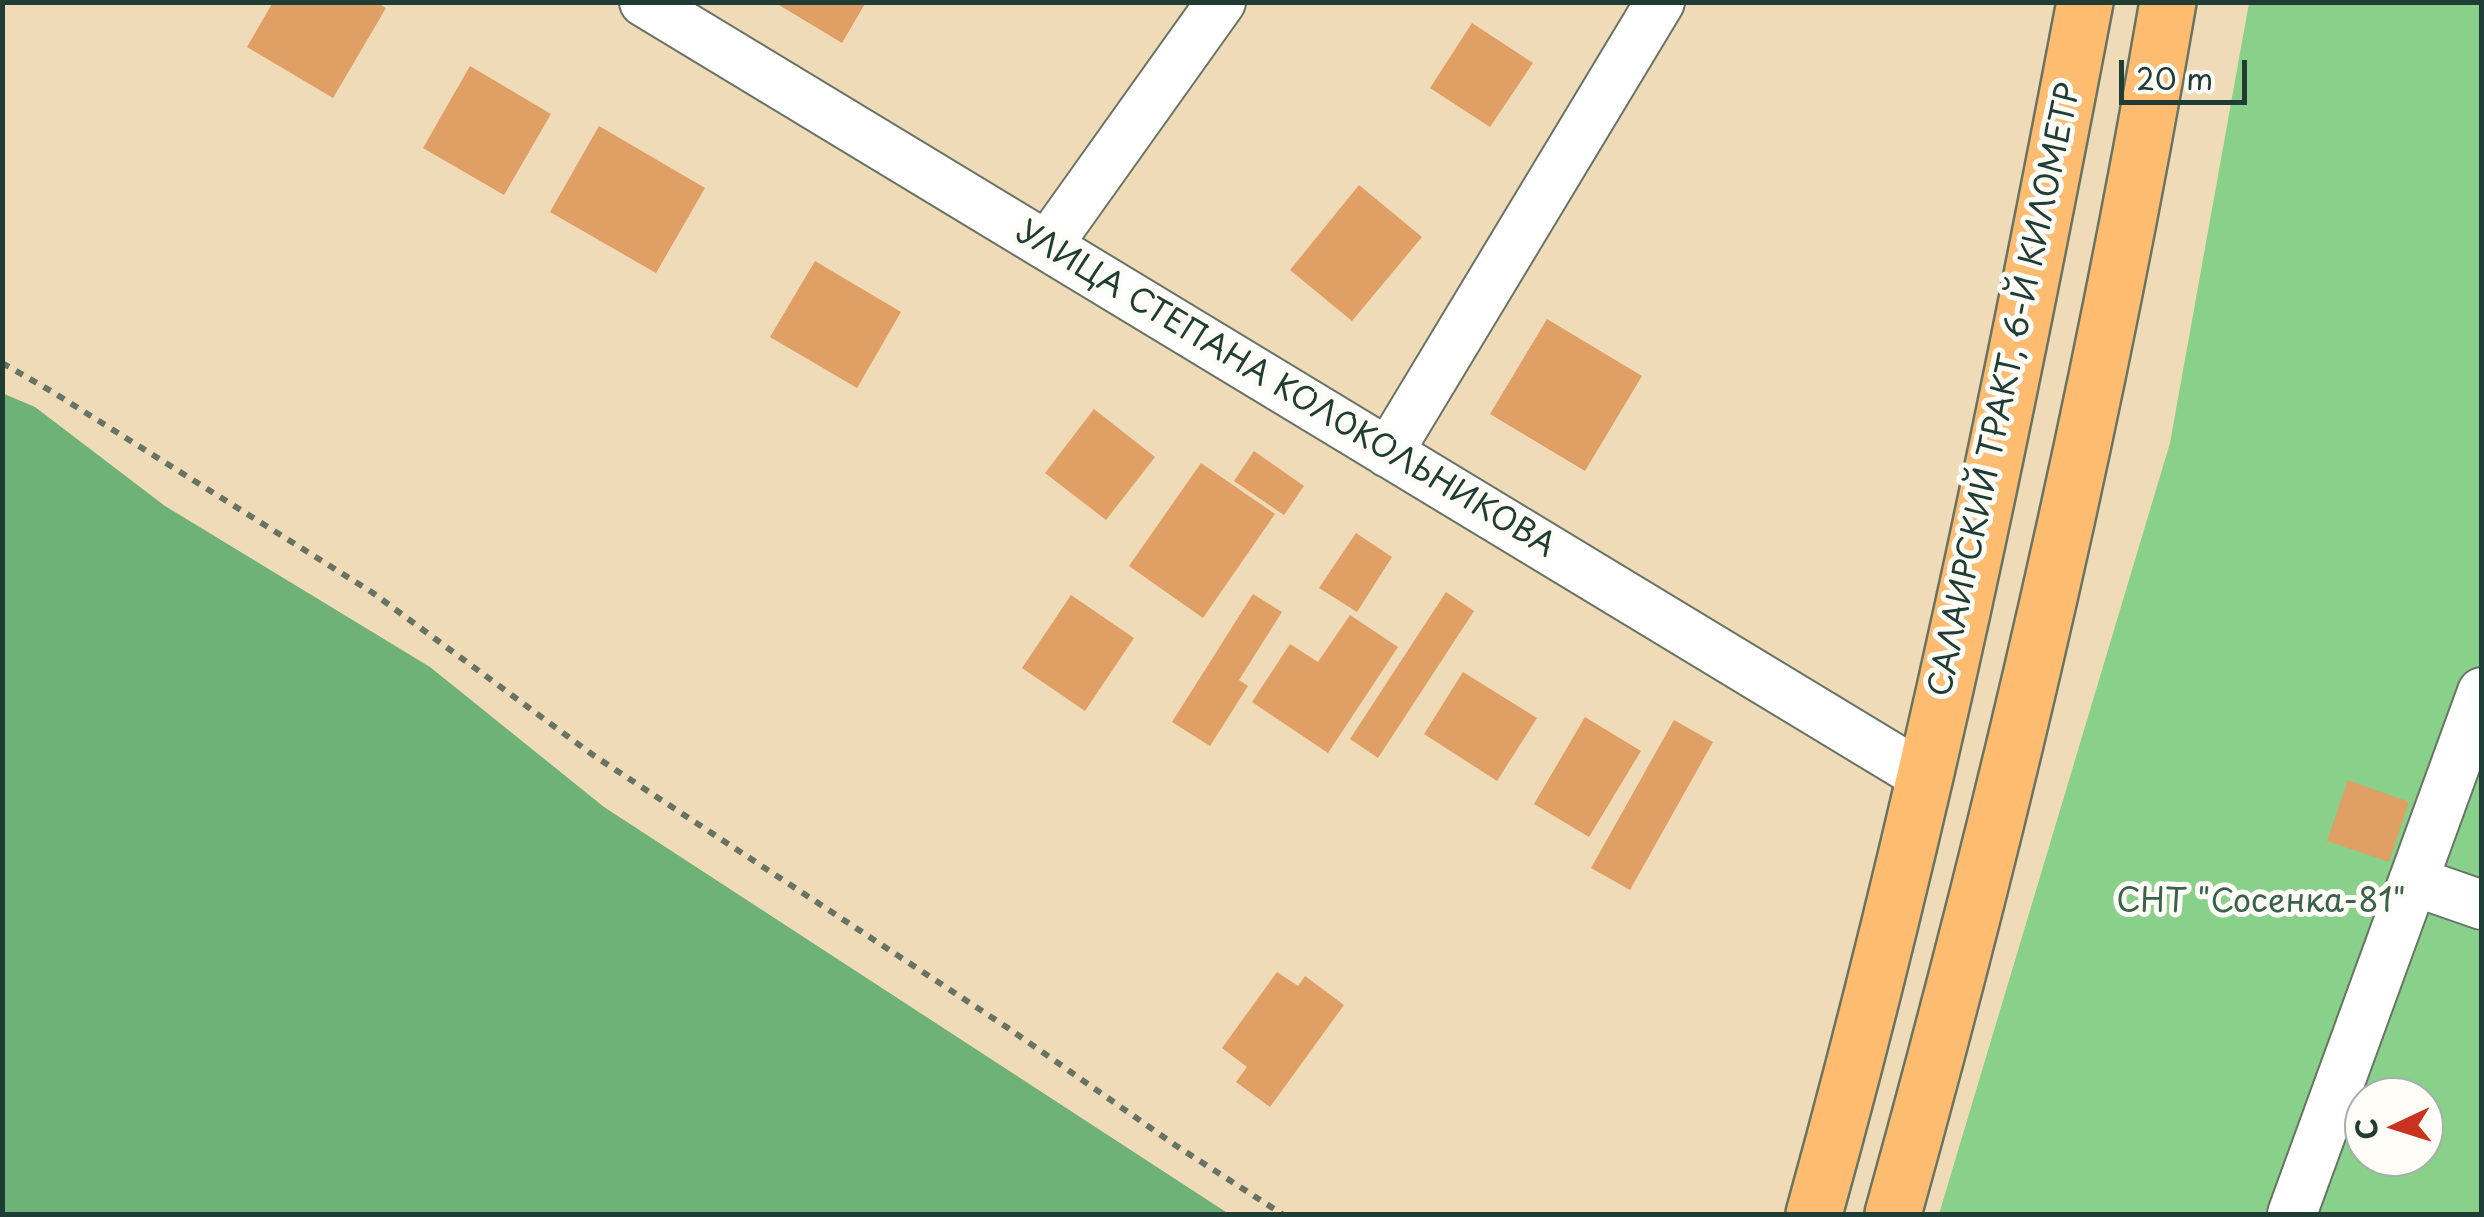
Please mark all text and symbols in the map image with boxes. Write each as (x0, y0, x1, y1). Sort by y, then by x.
scale bar (2124, 40, 2252, 102)
text: 20 m (2136, 55, 2213, 100)
street label: САЛАИРСКИЙ ТРАКТ, 6-Й КИЛОМЕТР (1922, 80, 2090, 700)
street label: УЛИЦА СТЕПАНА КОЛОКОЛЬНИКОВА (1009, 214, 1561, 566)
park label: СНТ "Сосенка-81" (2116, 884, 2406, 922)
north arrow (2344, 1077, 2444, 1177)
text: С (2343, 1117, 2388, 1141)

